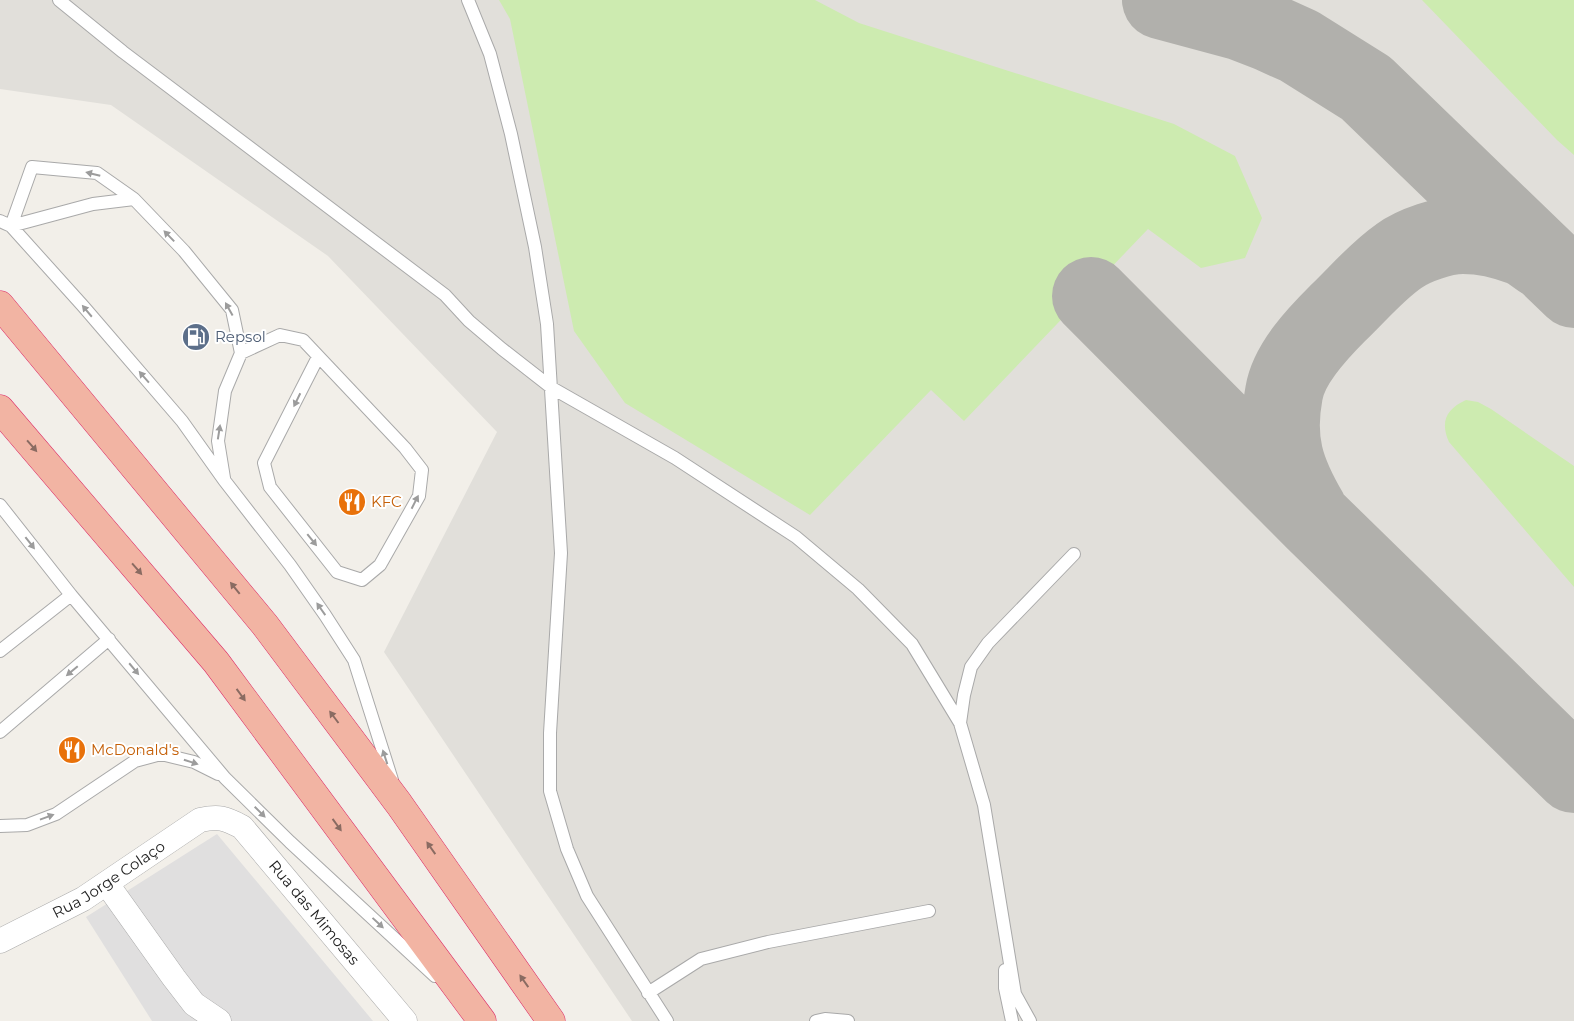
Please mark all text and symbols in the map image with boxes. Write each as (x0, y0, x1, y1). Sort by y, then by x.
one-way arrow (85, 170, 100, 178)
one-way arrow (163, 230, 175, 242)
one-way arrow (225, 301, 233, 316)
one-way arrow (82, 305, 93, 318)
fuel station icon: Repsol (181, 322, 211, 352)
place label: Repsol (215, 327, 266, 346)
one-way arrow (138, 371, 149, 384)
one-way arrow (293, 393, 301, 408)
one-way arrow (215, 424, 223, 440)
one-way arrow (26, 439, 37, 452)
restaurant icon: KFC (337, 487, 367, 517)
place label: KFC (371, 492, 402, 511)
one-way arrow (411, 495, 419, 509)
one-way arrow (306, 533, 317, 546)
one-way arrow (25, 537, 36, 550)
one-way arrow (132, 563, 143, 576)
one-way arrow (229, 583, 241, 595)
one-way arrow (316, 602, 326, 616)
one-way arrow (128, 662, 139, 675)
one-way arrow (65, 665, 78, 676)
one-way arrow (236, 688, 246, 701)
one-way arrow (329, 711, 340, 724)
restaurant icon: McDonald's (57, 735, 87, 765)
place label: McDonald's (91, 740, 179, 759)
one-way arrow (380, 749, 388, 764)
one-way arrow (184, 758, 199, 766)
one-way arrow (253, 806, 265, 818)
one-way arrow (40, 813, 55, 820)
one-way arrow (332, 818, 343, 831)
street label: Rua Jorge Colaço (49, 836, 168, 922)
one-way arrow (425, 842, 436, 855)
street label: Rua das Mimosas (265, 856, 364, 969)
one-way arrow (372, 917, 384, 929)
one-way arrow (519, 974, 529, 988)

